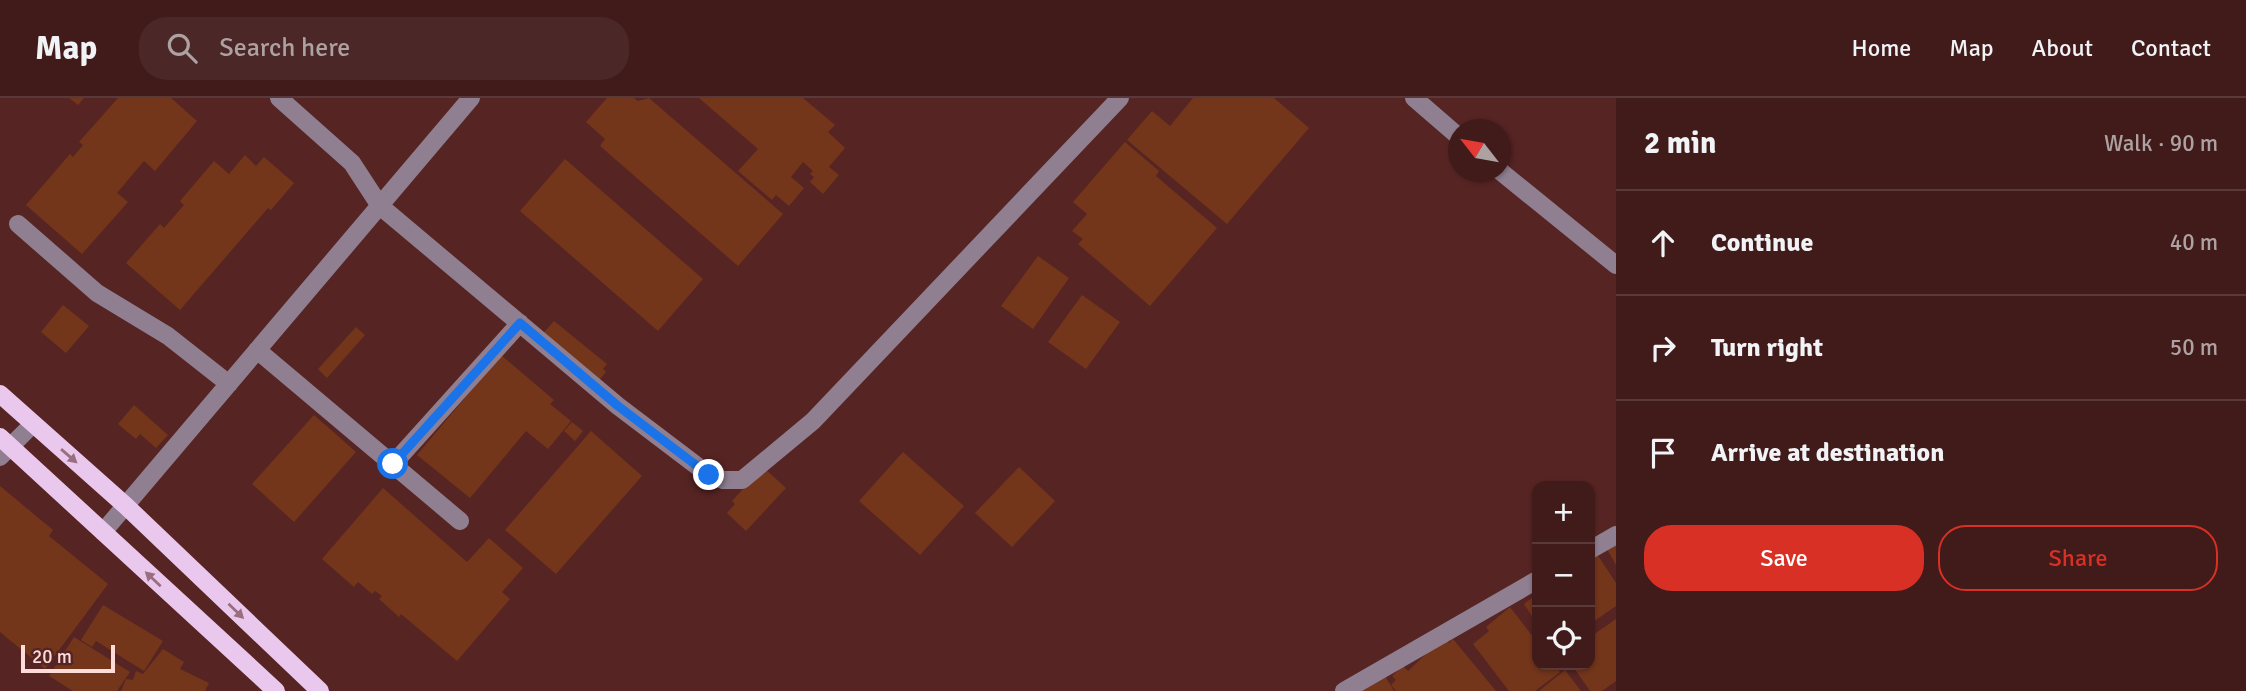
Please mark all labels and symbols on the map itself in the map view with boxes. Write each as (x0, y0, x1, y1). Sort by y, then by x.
north arrow (1448, 119, 1511, 182)
one-way arrow (60, 448, 78, 464)
route start (377, 448, 408, 479)
route end (693, 459, 724, 490)
one-way arrow (145, 571, 162, 587)
one-way arrow (227, 602, 244, 619)
scale bar (21, 642, 116, 674)

